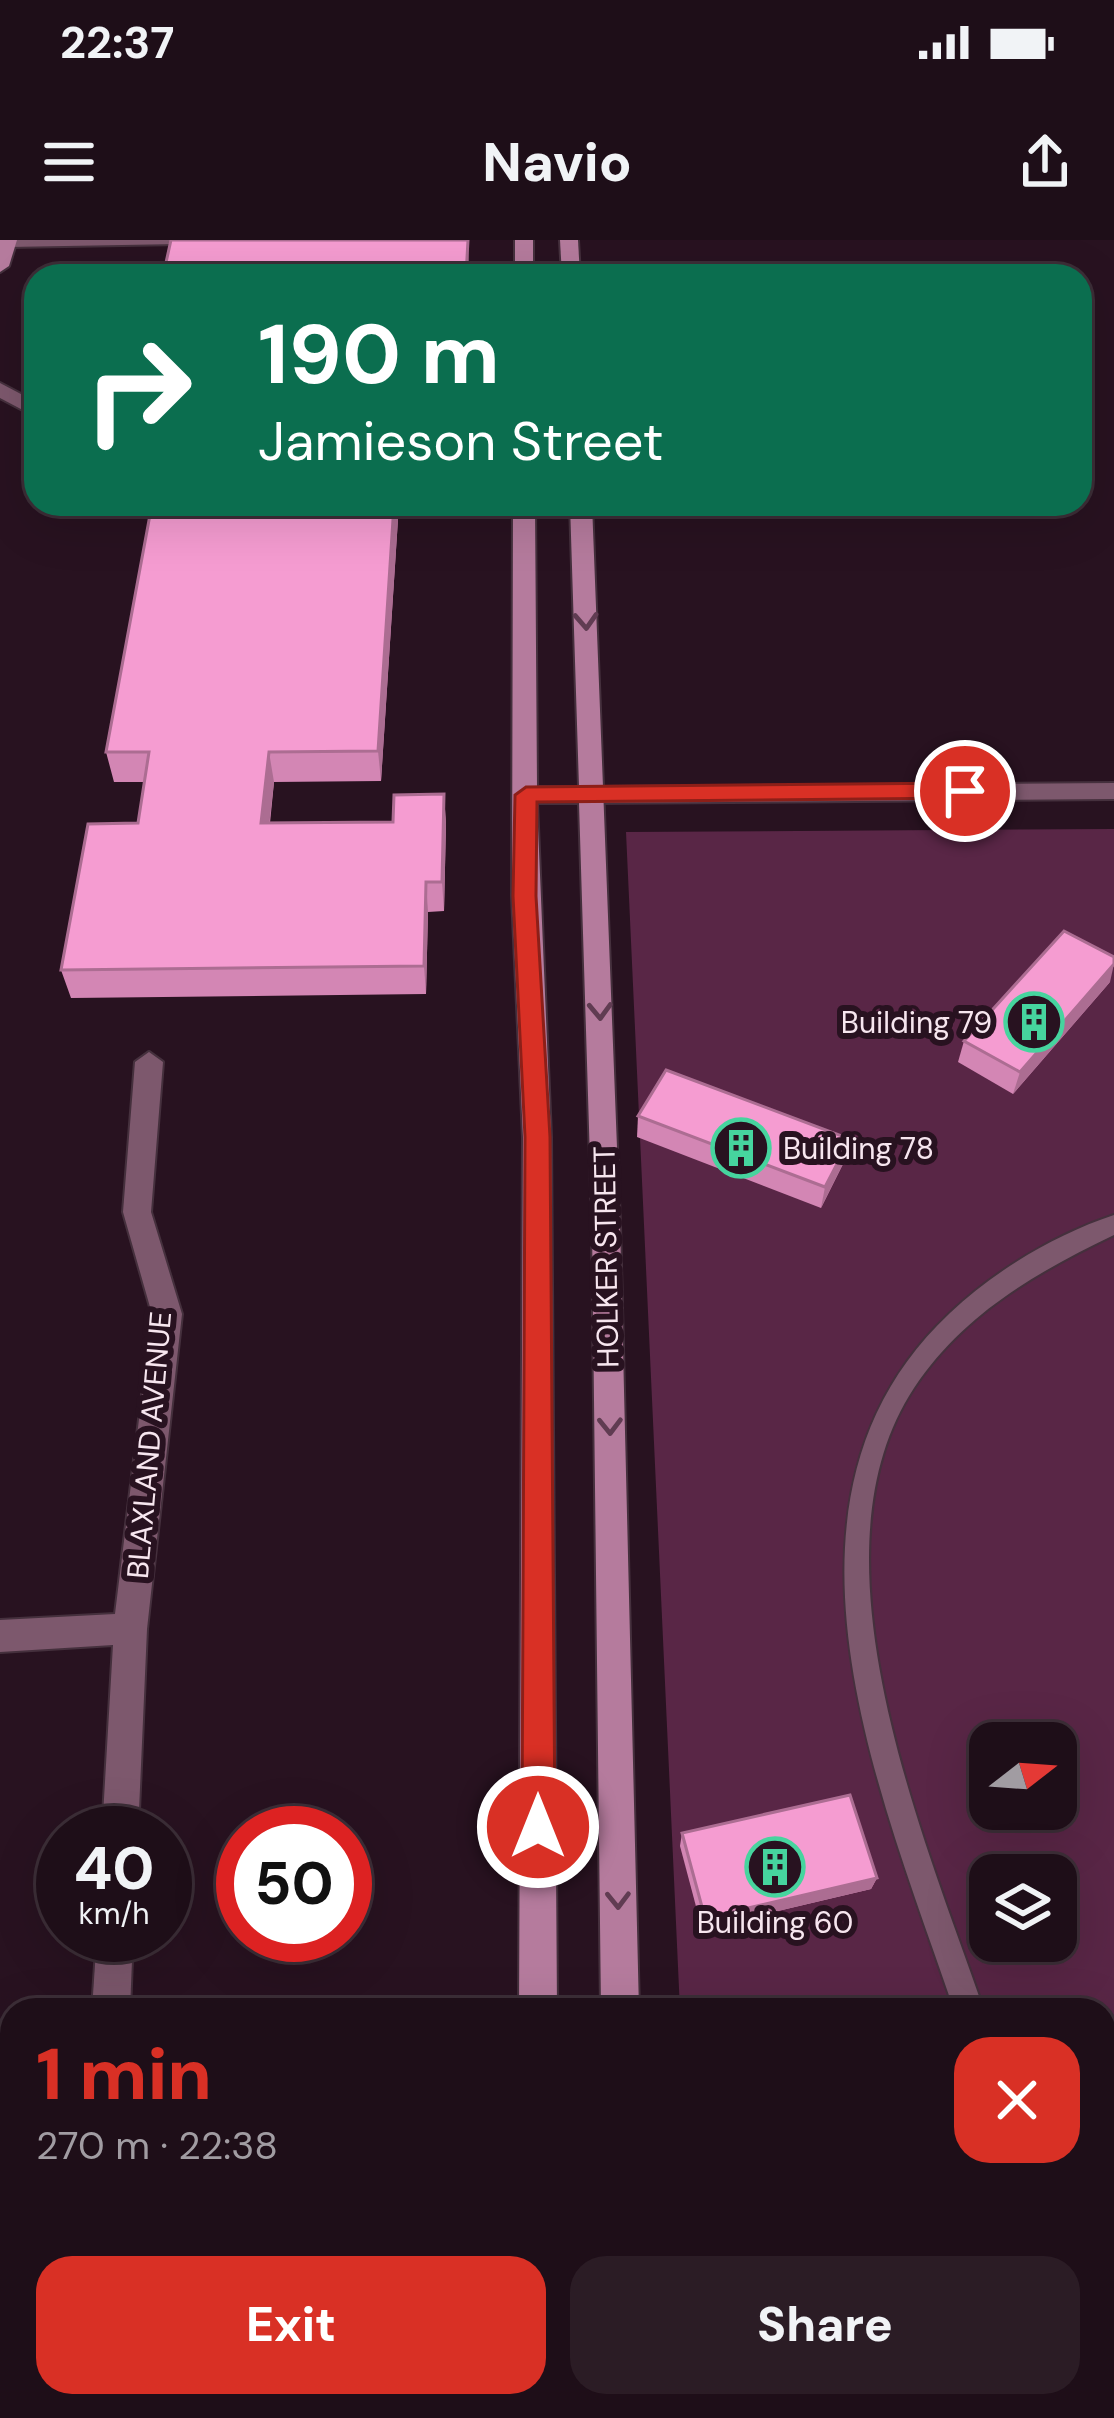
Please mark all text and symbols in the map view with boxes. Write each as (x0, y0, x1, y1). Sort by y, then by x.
text: 22:37 (60, 13, 174, 72)
text: Navio (482, 127, 632, 198)
icon: menu (36, 129, 102, 195)
icon: share (1012, 129, 1078, 195)
text: 190 m (258, 300, 500, 409)
icon: right (60, 312, 216, 468)
text: Jamieson Street (258, 406, 664, 477)
one-way arrow (573, 612, 599, 631)
pin (914, 740, 1016, 842)
icon: arrive (932, 758, 998, 824)
building icon: Building 79 (1003, 991, 1065, 1053)
one-way arrow (587, 1002, 613, 1021)
place label: Building 79 (841, 1003, 992, 1042)
building icon: Building 78 (710, 1117, 772, 1179)
place label: Building 78 (783, 1129, 934, 1168)
street label: HOLKER STREET (585, 1146, 627, 1368)
street label: BLAXLAND AVENUE (118, 1310, 180, 1580)
one-way arrow (596, 1417, 622, 1436)
north arrow (969, 1722, 1077, 1830)
map controls (969, 1722, 1077, 1962)
position arrow (475, 1764, 601, 1890)
speed limit sign: 50 (216, 1806, 372, 1962)
text: 40 (73, 1829, 155, 1908)
building icon: Building 60 (744, 1836, 806, 1898)
button: layers (969, 1854, 1077, 1962)
one-way arrow (605, 1892, 631, 1910)
text: km/h (79, 1894, 149, 1933)
place label: Building 60 (697, 1903, 853, 1942)
text: 1 min (36, 2028, 212, 2121)
button: close (954, 2037, 1080, 2163)
text: 270 m · 22:38 (36, 2120, 278, 2171)
button: Exit (36, 2256, 546, 2394)
button: Share (570, 2256, 1080, 2394)

